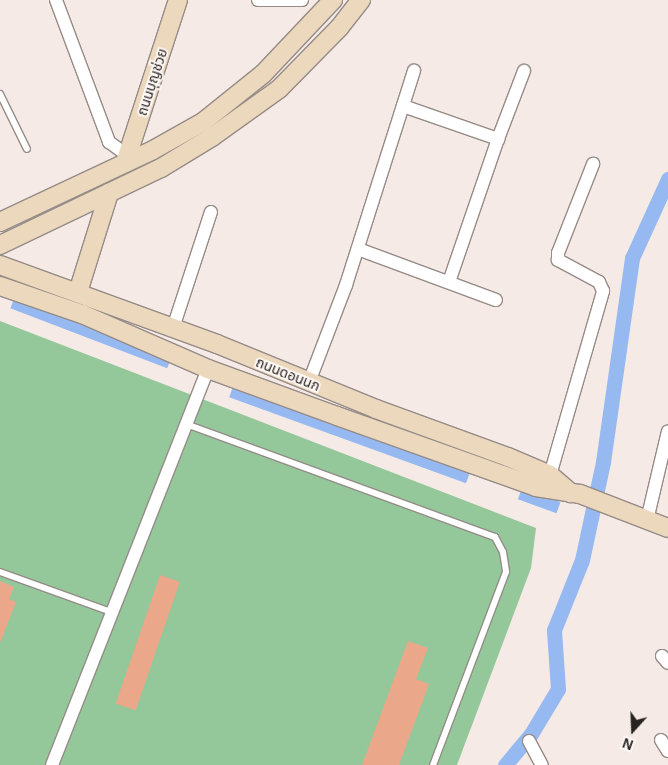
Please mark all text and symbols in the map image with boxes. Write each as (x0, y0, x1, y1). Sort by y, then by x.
street label: ถนนบุญช่วย (133, 46, 171, 118)
street label: ถนนดอนนก (253, 354, 323, 394)
north arrow (608, 705, 658, 755)
text: N (620, 735, 635, 753)

